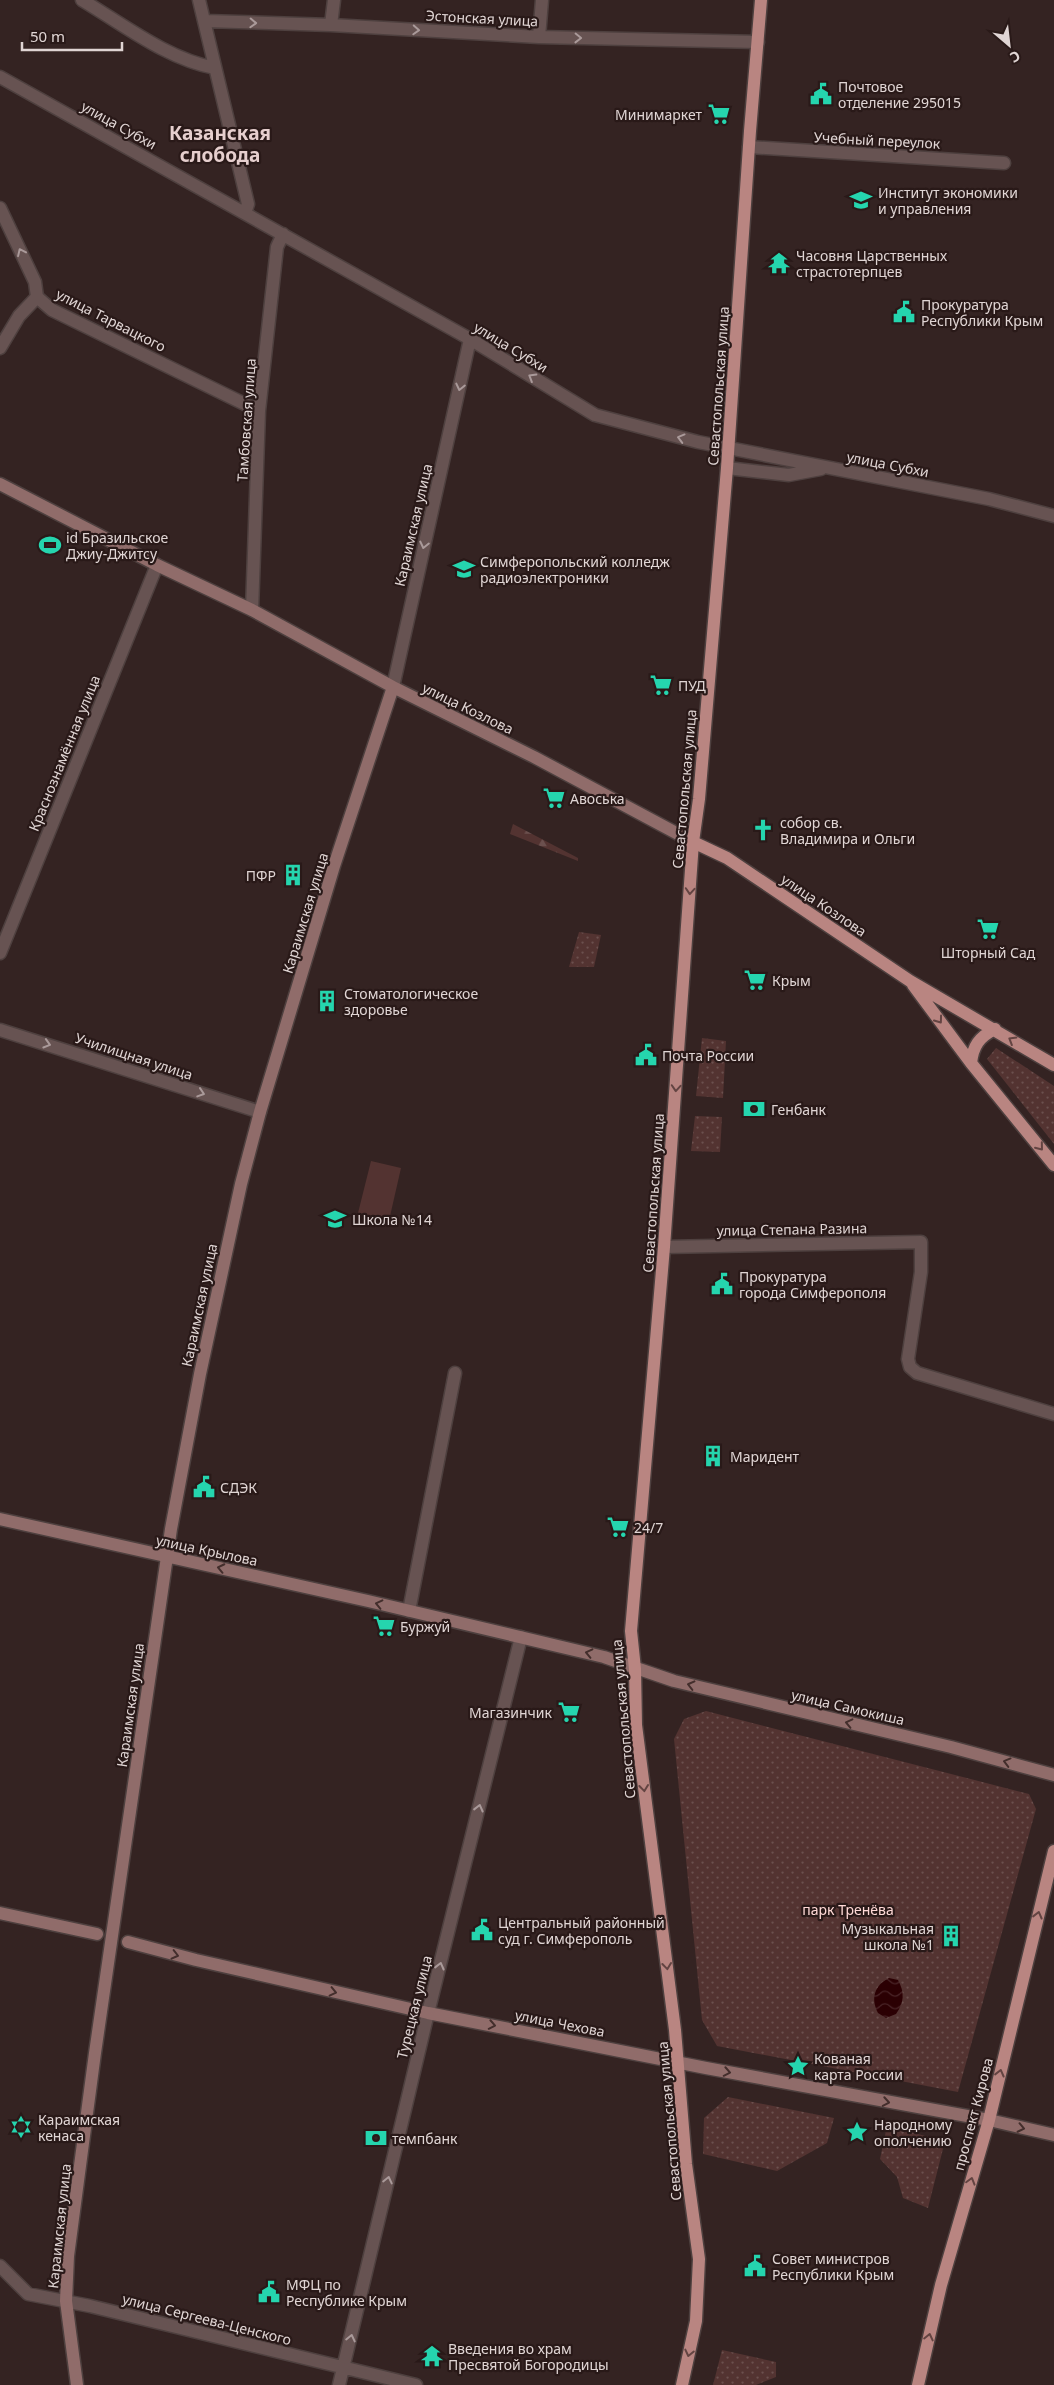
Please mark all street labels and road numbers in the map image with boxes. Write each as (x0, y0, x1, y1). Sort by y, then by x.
street label: Эстонская улица (425, 6, 539, 30)
street label: улица Субхи (78, 96, 160, 154)
street label: Учебный переулок (813, 127, 941, 153)
street label: улица Тарвацкого (53, 284, 169, 356)
street label: Севастопольская улица (703, 306, 733, 466)
street label: улица Субхи (470, 317, 552, 377)
street label: Тамбовская улица (232, 358, 260, 482)
street label: улица Субхи (845, 447, 931, 481)
street label: Караимская улица (390, 462, 436, 588)
street label: Краснознамённая улица (24, 672, 104, 834)
street label: улица Козлова (419, 678, 517, 738)
street label: Севастопольская улица (668, 709, 700, 869)
street label: Караимская улица (278, 850, 332, 976)
street label: улица Козлова (778, 869, 870, 941)
street label: Училищная улица (73, 1028, 195, 1084)
street label: Севастопольская улица (638, 1113, 668, 1273)
street label: улица Степана Разина (717, 1218, 867, 1240)
street label: Караимская улица (177, 1242, 221, 1368)
street label: улица Крылова (154, 1530, 260, 1570)
street label: Севастопольская улица (607, 1639, 639, 1799)
street label: Караимская улица (112, 1642, 148, 1768)
street label: улица Самокиша (790, 1685, 906, 1729)
street label: Турецкая улица (392, 1953, 436, 2061)
street label: улица Чехова (513, 2005, 607, 2041)
street label: Севастопольская улица (653, 2041, 685, 2201)
street label: проспект Кирова (949, 2056, 997, 2172)
street label: Караимская улица (43, 2163, 75, 2289)
street label: улица Сергеева-Ценского (121, 2289, 293, 2349)

